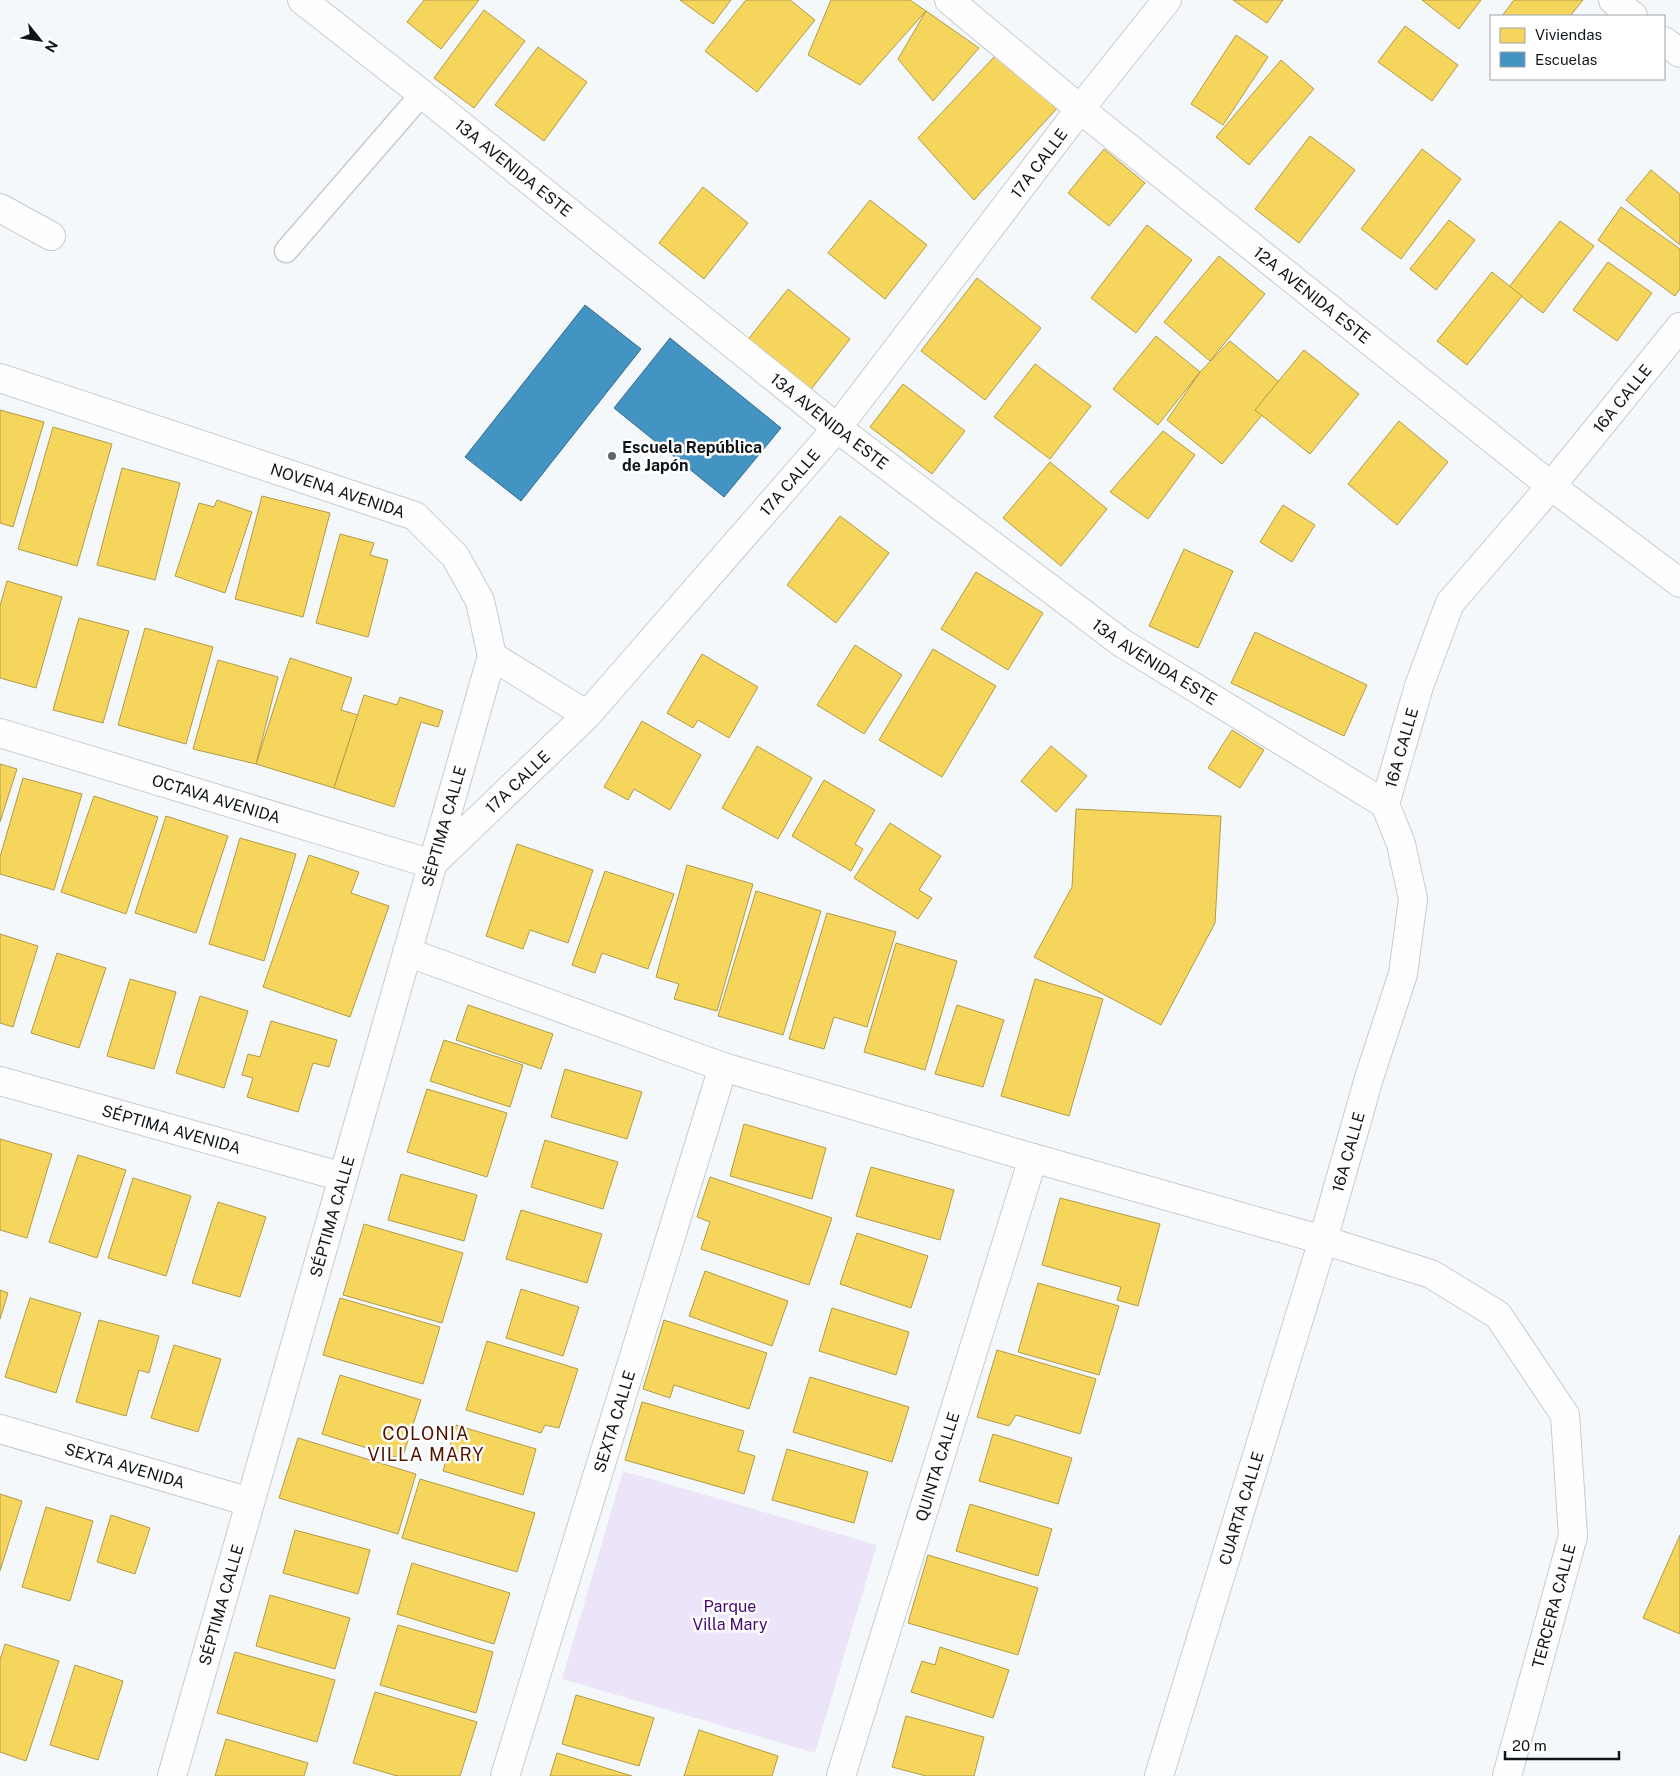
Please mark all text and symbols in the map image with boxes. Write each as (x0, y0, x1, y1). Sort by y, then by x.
north arrow (15, 15, 65, 65)
legend (1490, 15, 1665, 80)
text: Viviendas (1535, 26, 1602, 43)
text: N (42, 38, 61, 55)
text: Escuelas (1535, 51, 1597, 68)
street label: 13A AVENIDA ESTE (451, 115, 576, 220)
street label: 17A CALLE (1006, 125, 1071, 202)
street label: 12A AVENIDA ESTE (1250, 243, 1375, 347)
street label: 16A CALLE (1589, 361, 1655, 436)
street label: 13A AVENIDA ESTE (767, 369, 892, 473)
place label: Escuela República de Japón (622, 438, 762, 475)
street label: 17A CALLE (756, 445, 824, 519)
marker: Escuela República de Japón (606, 450, 618, 462)
street label: NOVENA AVENIDA (268, 459, 408, 522)
street label: 13A AVENIDA ESTE (1089, 615, 1221, 709)
street label: 16A CALLE (1381, 705, 1422, 790)
street label: 17A CALLE (481, 747, 554, 817)
street label: SÉPTIMA CALLE (417, 763, 470, 889)
street label: OCTAVA AVENIDA (150, 770, 283, 827)
street label: SÉPTIMA AVENIDA (100, 1101, 243, 1157)
street label: 16A CALLE (1328, 1110, 1368, 1194)
street label: SÉPTIMA CALLE (306, 1154, 358, 1279)
street label: SEXTA CALLE (589, 1368, 639, 1475)
street label: QUINTA CALLE (911, 1410, 963, 1524)
district label: COLONIA VILLA MARY (367, 1423, 485, 1465)
street label: SEXTA AVENIDA (62, 1439, 187, 1492)
street label: CUARTA CALLE (1215, 1449, 1267, 1567)
street label: SÉPTIMA CALLE (195, 1542, 247, 1668)
street label: TERCERA CALLE (1528, 1542, 1580, 1670)
park label: Parque Villa Mary (693, 1597, 768, 1634)
scale bar (1505, 1728, 1619, 1760)
text: 20 m (1512, 1737, 1547, 1754)

